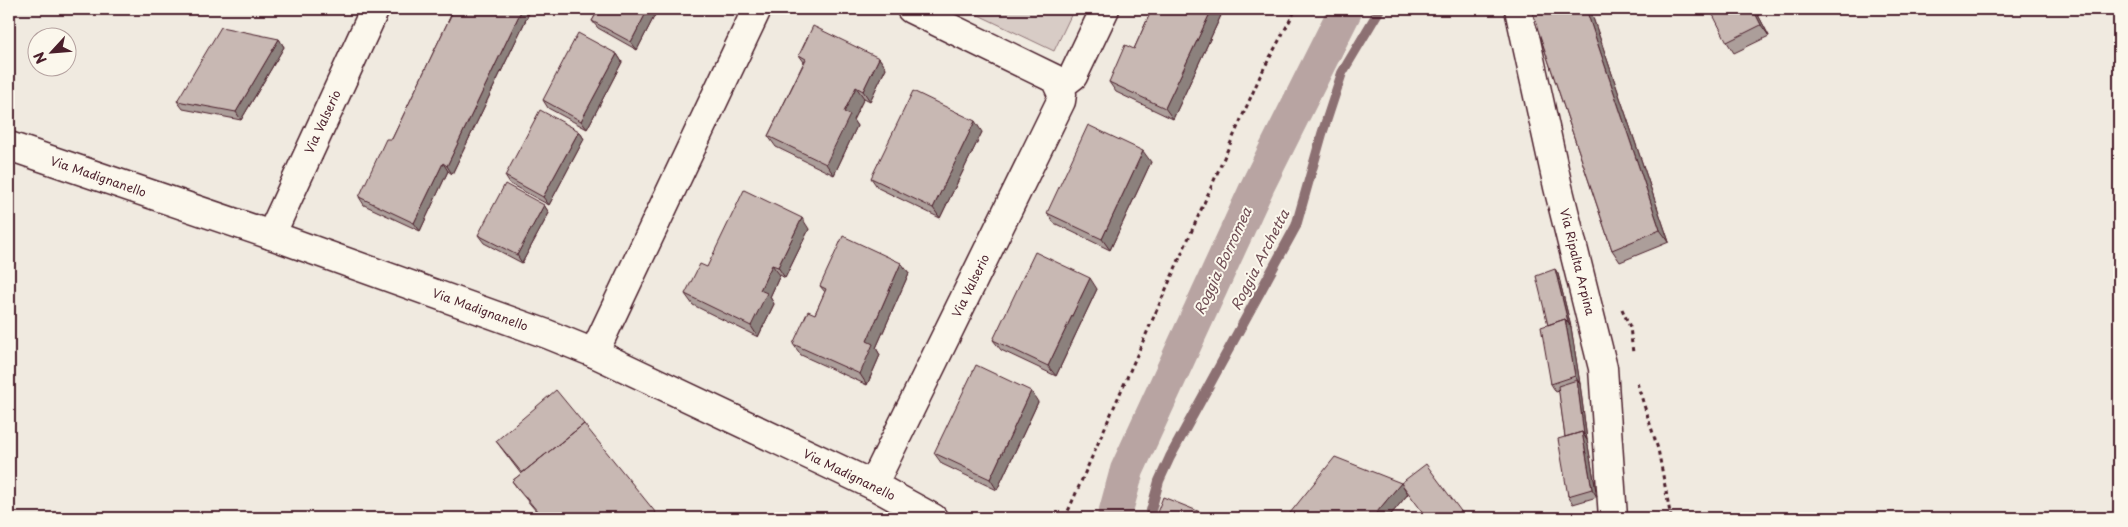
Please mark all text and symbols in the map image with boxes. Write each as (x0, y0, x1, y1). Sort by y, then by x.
north arrow (28, 28, 78, 78)
text: N (28, 48, 52, 68)
street label: Via Valserio (299, 86, 345, 156)
street label: Via Madignanello (48, 151, 149, 201)
water label: Roggia Borromea (1189, 203, 1257, 318)
water label: Roggia Archetta (1225, 205, 1295, 314)
street label: Via Ripalta Arpina (1556, 206, 1600, 318)
street label: Via Valserio (947, 251, 993, 320)
street label: Via Madignanello (430, 283, 531, 335)
street label: Via Madignanello (800, 444, 899, 504)

